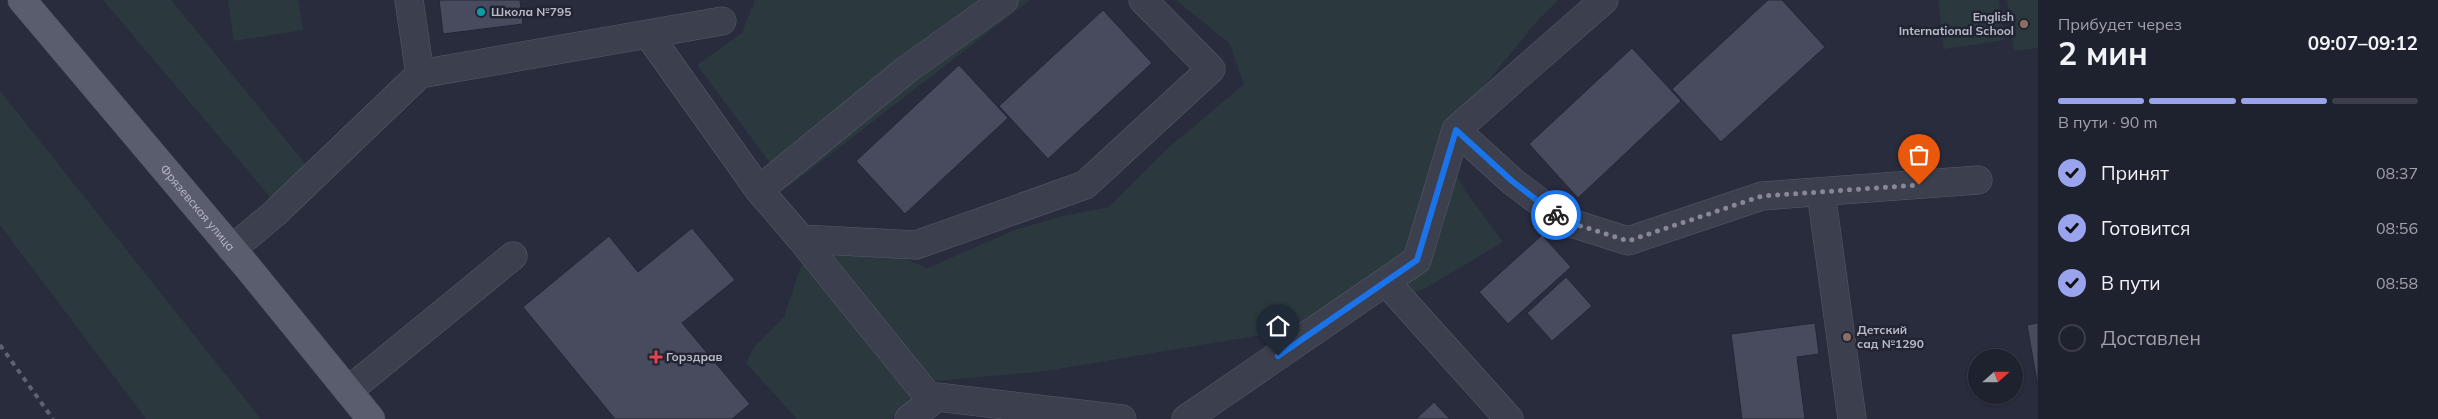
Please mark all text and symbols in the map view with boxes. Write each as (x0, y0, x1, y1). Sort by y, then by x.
place label: Школа №795 (491, 4, 571, 19)
marker: Школа №795 (475, 6, 487, 18)
place label: English International School (1899, 9, 2014, 38)
text: Прибудет через (2058, 14, 2182, 34)
marker: English International School (2018, 18, 2030, 30)
text: 09:07–09:12 (2308, 31, 2418, 55)
text: 2 мин (2058, 33, 2148, 73)
text: В пути · 90 m (2058, 112, 2158, 132)
pin (1898, 134, 1940, 185)
icon: bag (1905, 141, 1933, 169)
icon: check (2058, 159, 2086, 187)
street label: Фрязевская улица (157, 161, 238, 254)
text: Принят (2101, 161, 2169, 185)
text: 08:37 (2376, 163, 2418, 183)
courier (1531, 190, 1581, 240)
icon: bike (1542, 201, 1570, 229)
icon: check (2058, 214, 2086, 242)
text: Готовится (2101, 216, 2191, 240)
text: 08:56 (2376, 218, 2418, 238)
icon: check (2058, 269, 2086, 297)
text: В пути (2101, 271, 2160, 295)
text: 08:58 (2376, 273, 2418, 293)
pin (1257, 305, 1299, 356)
icon: home (1264, 312, 1292, 340)
place label: Детский сад №1290 (1857, 322, 1924, 351)
text: Доставлен (2101, 326, 2201, 350)
marker: Детский сад №1290 (1841, 331, 1853, 343)
place label: Горздрав (666, 349, 723, 364)
north arrow (1968, 349, 2022, 404)
map controls (1968, 349, 2023, 404)
marker: Горздрав (650, 351, 662, 363)

